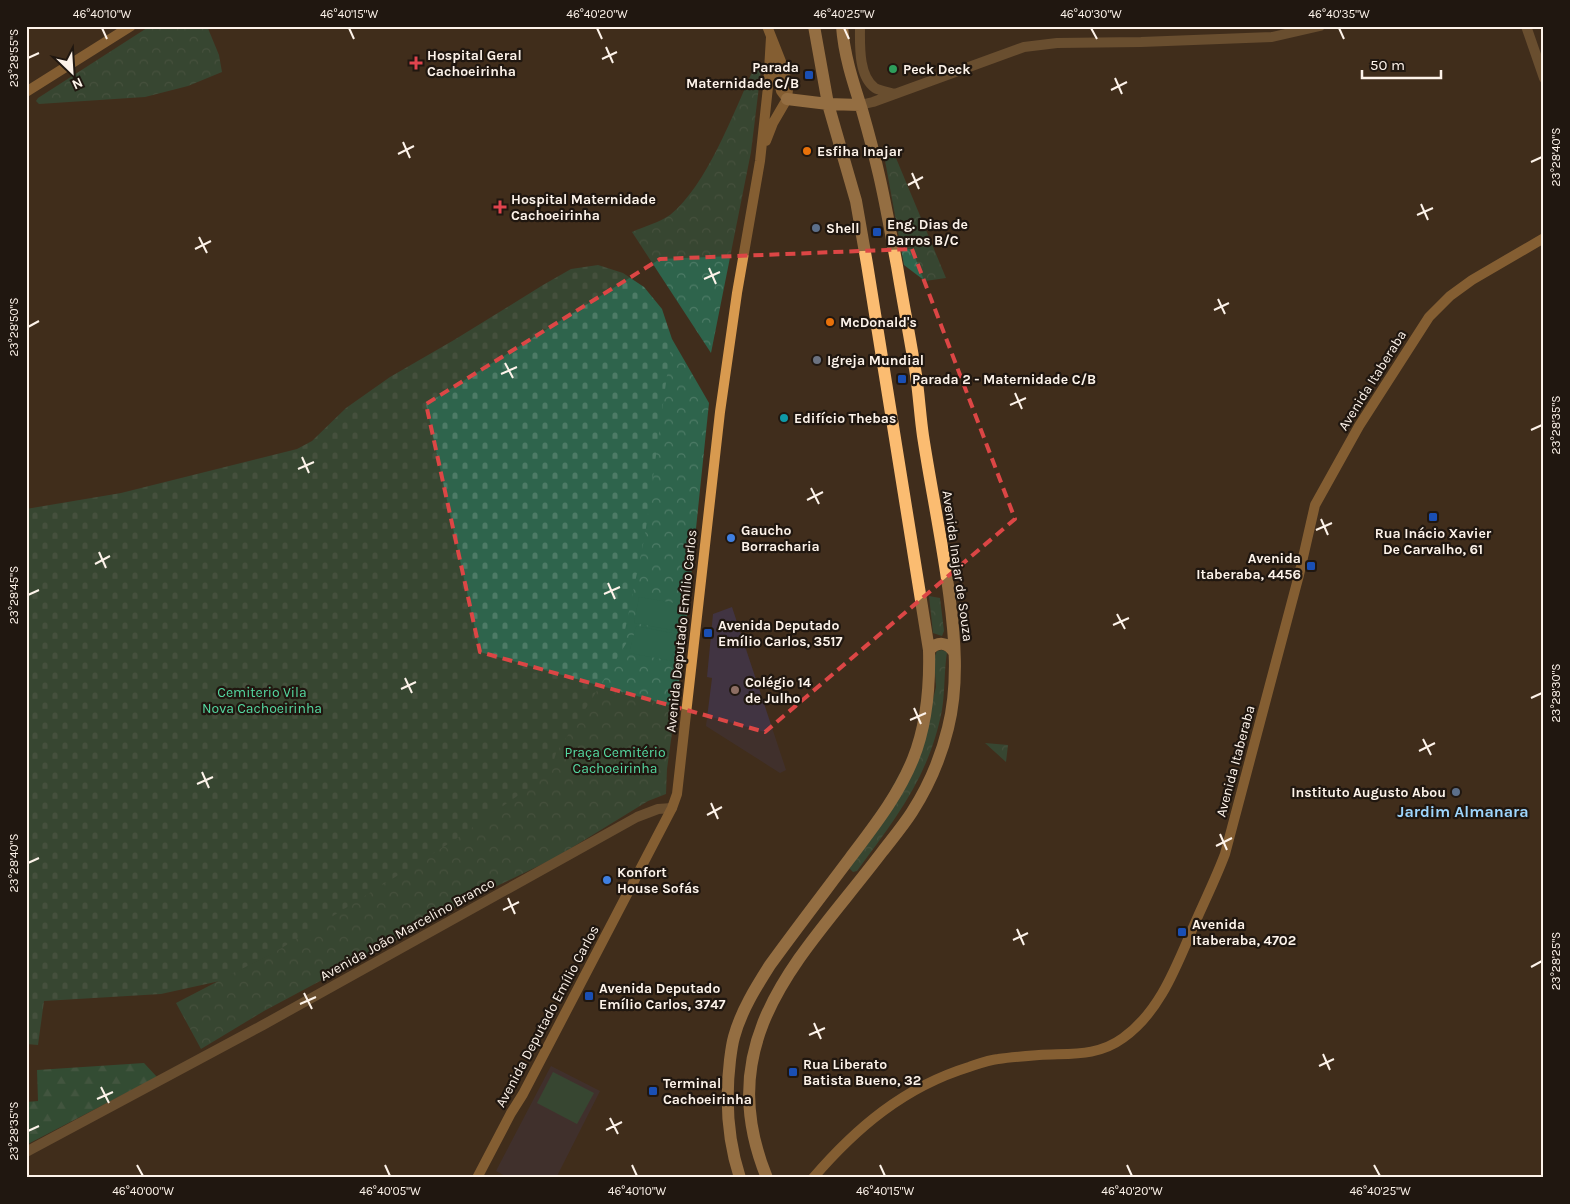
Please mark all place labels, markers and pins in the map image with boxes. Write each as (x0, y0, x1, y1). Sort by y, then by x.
place label: Hospital Geral Cachoeirinha (427, 47, 522, 80)
marker: Hospital Geral Cachoeirinha (409, 56, 423, 70)
place label: Parada Maternidade C/B (686, 59, 799, 92)
place label: Peck Deck (903, 61, 971, 78)
marker: Peck Deck (887, 63, 899, 75)
marker: Parada Maternidade C/B (803, 69, 815, 81)
place label: Esfiha Inajar (817, 143, 903, 160)
marker: Esfiha Inajar (801, 145, 813, 157)
place label: Hospital Maternidade Cachoeirinha (511, 191, 656, 224)
marker: Hospital Maternidade Cachoeirinha (493, 200, 507, 214)
place label: Eng. Dias de Barros B/C (887, 216, 968, 249)
place label: Shell (826, 220, 860, 237)
marker: Shell (810, 222, 822, 234)
marker: Eng. Dias de Barros B/C (871, 226, 883, 238)
place label: McDonald's (840, 314, 917, 331)
marker: McDonald's (824, 316, 836, 328)
place label: Igreja Mundial (827, 352, 924, 369)
marker: Igreja Mundial (811, 354, 823, 366)
place label: Parada 2 - Maternidade C/B (912, 371, 1096, 388)
marker: Parada 2 - Maternidade C/B (896, 373, 908, 385)
place label: Edifício Thebas (794, 410, 896, 427)
marker: Edifício Thebas (778, 412, 790, 424)
marker: Rua Inácio Xavier De Carvalho, 61 (1427, 511, 1439, 523)
place label: Gaucho Borracharia (741, 522, 820, 555)
place label: Rua Inácio Xavier De Carvalho, 61 (1375, 525, 1492, 558)
marker: Gaucho Borracharia (725, 532, 737, 544)
place label: Avenida Itaberaba, 4456 (1196, 550, 1301, 583)
marker: Avenida Itaberaba, 4456 (1305, 560, 1317, 572)
place label: Avenida Deputado Emílio Carlos, 3517 (718, 617, 842, 650)
marker: Avenida Deputado Emílio Carlos, 3517 (702, 627, 714, 639)
place label: Colégio 14 de Julho (745, 674, 812, 707)
marker: Colégio 14 de Julho (729, 684, 741, 696)
place label: Instituto Augusto Abou (1291, 784, 1446, 801)
marker: Instituto Augusto Abou (1450, 786, 1462, 798)
place label: Konfort House Sofás (617, 864, 700, 897)
marker: Konfort House Sofás (601, 874, 613, 886)
place label: Avenida Itaberaba, 4702 (1192, 916, 1296, 949)
marker: Avenida Itaberaba, 4702 (1176, 926, 1188, 938)
place label: Avenida Deputado Emílio Carlos, 3747 (599, 980, 726, 1013)
marker: Avenida Deputado Emílio Carlos, 3747 (583, 990, 595, 1002)
place label: Rua Liberato Batista Bueno, 32 (803, 1056, 921, 1089)
marker: Rua Liberato Batista Bueno, 32 (787, 1066, 799, 1078)
place label: Terminal Cachoeirinha (663, 1075, 752, 1108)
marker: Terminal Cachoeirinha (647, 1085, 659, 1097)

